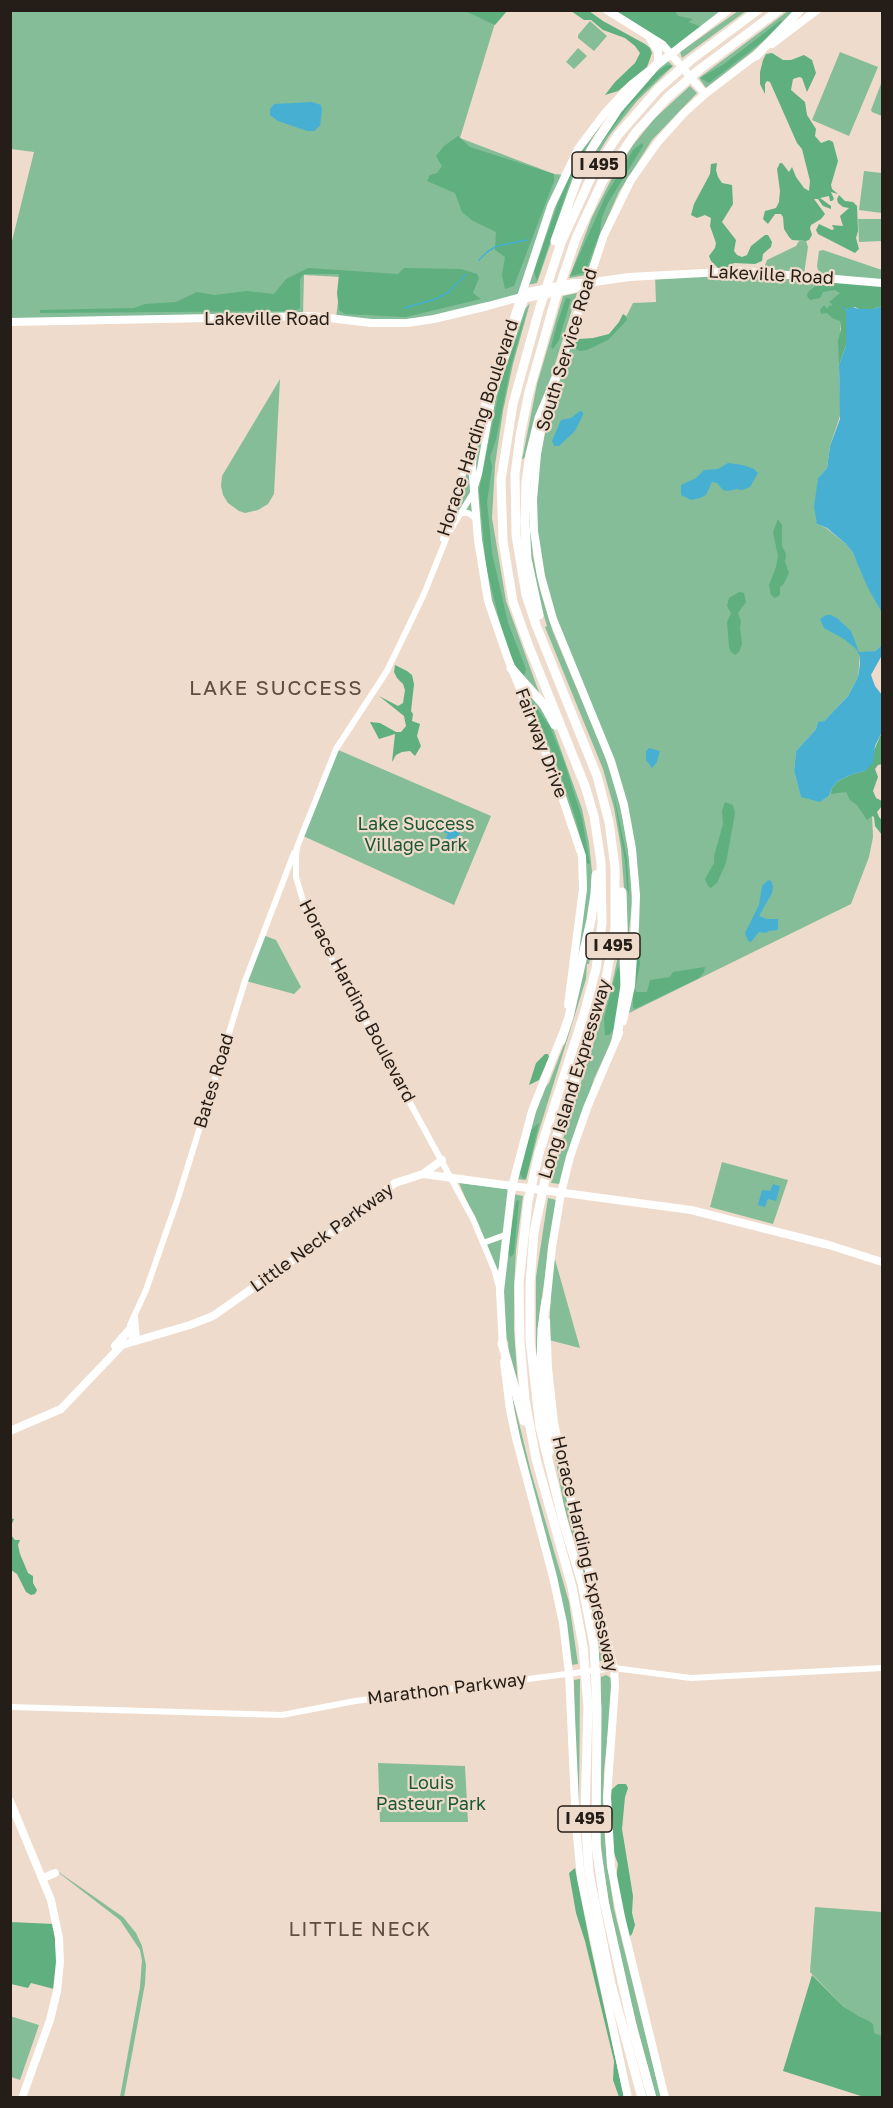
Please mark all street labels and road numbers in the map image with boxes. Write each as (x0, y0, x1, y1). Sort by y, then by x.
road number: I 495 (572, 152, 626, 178)
street label: Lakeville Road (708, 261, 834, 289)
street label: South Service Road (532, 266, 602, 434)
street label: Lakeville Road (204, 308, 330, 330)
street label: Horace Harding Boulevard (433, 317, 523, 539)
street label: Fairway Drive (510, 685, 572, 801)
street label: Horace Harding Boulevard (294, 896, 420, 1106)
road number: I 495 (586, 933, 640, 959)
street label: Long Island Expressway (534, 977, 616, 1181)
street label: Bates Road (189, 1031, 239, 1131)
street label: Little Neck Parkway (246, 1179, 398, 1297)
street label: Horace Harding Expressway (547, 1434, 623, 1674)
street label: Marathon Parkway (366, 1669, 528, 1709)
road number: I 495 (558, 1806, 612, 1832)

